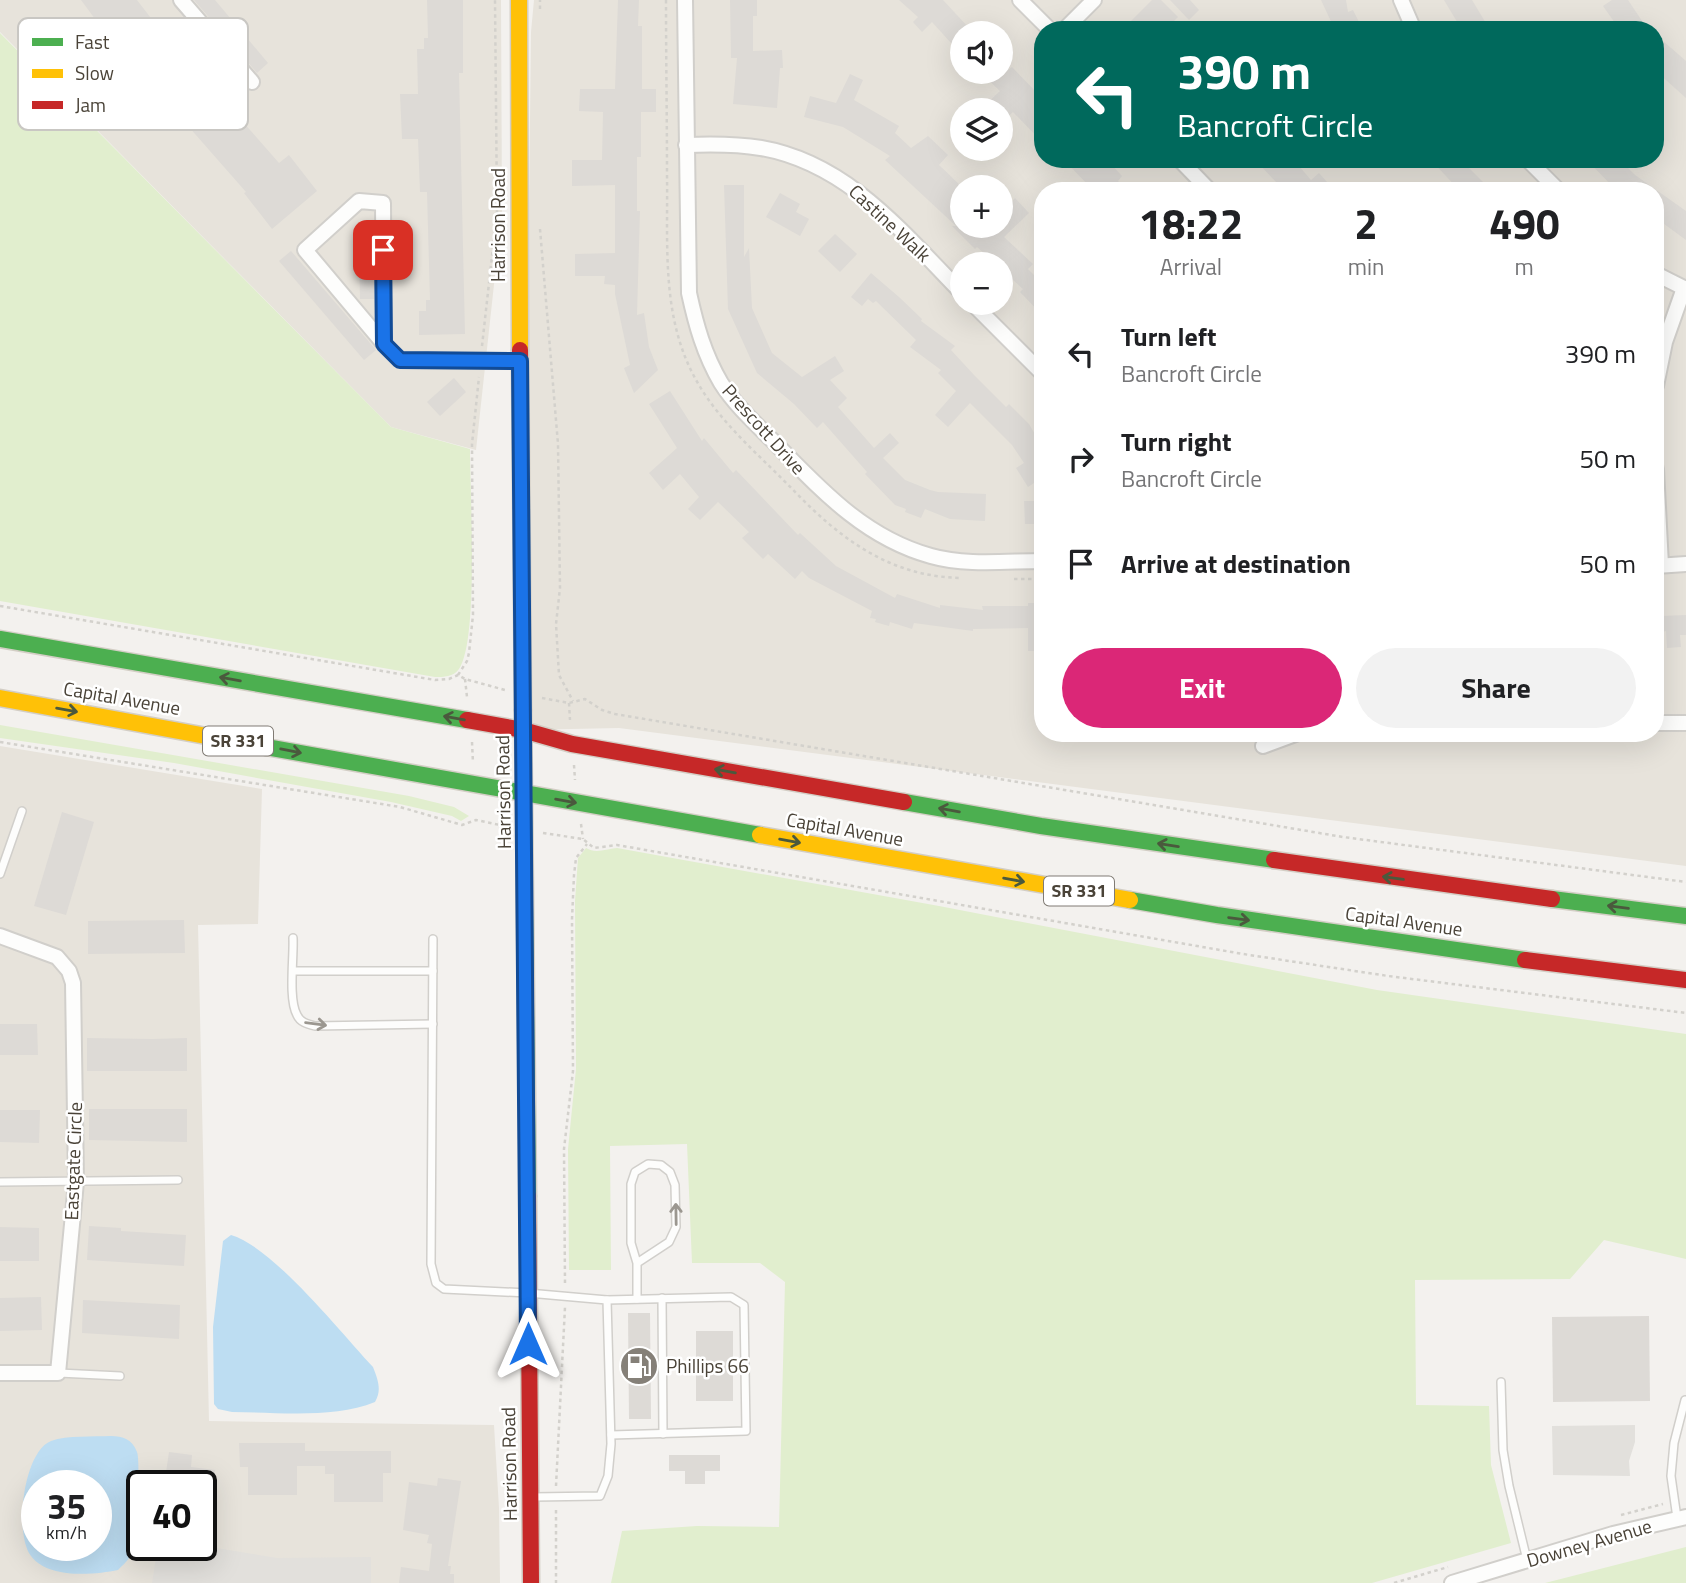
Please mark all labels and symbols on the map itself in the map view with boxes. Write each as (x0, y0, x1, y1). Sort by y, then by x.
legend (18, 18, 248, 130)
text: Fast (75, 27, 110, 56)
text: Slow (75, 58, 114, 87)
text: Jam (75, 90, 106, 119)
street label: Harrison Road (483, 168, 512, 282)
street label: Castine Walk (843, 177, 938, 268)
pin (353, 220, 413, 280)
street label: Prescott Drive (716, 377, 813, 480)
one-way arrow (219, 672, 242, 686)
street label: Capital Avenue (61, 673, 183, 722)
one-way arrow (55, 704, 78, 717)
one-way arrow (443, 711, 466, 724)
road number: SR 331 (203, 726, 273, 756)
street label: Harrison Road (487, 735, 518, 849)
one-way arrow (279, 745, 302, 758)
one-way arrow (714, 764, 737, 777)
one-way arrow (554, 795, 577, 809)
one-way arrow (938, 803, 961, 816)
street label: Capital Avenue (784, 804, 906, 853)
one-way arrow (778, 835, 801, 848)
one-way arrow (1157, 838, 1180, 851)
one-way arrow (1382, 871, 1405, 884)
one-way arrow (1002, 874, 1025, 887)
road number: SR 331 (1044, 876, 1114, 906)
street label: Capital Avenue (1344, 898, 1465, 943)
one-way arrow (1607, 901, 1630, 914)
one-way arrow (1227, 912, 1249, 925)
one-way arrow (304, 1018, 327, 1031)
street label: Eastgate Circle (56, 1101, 89, 1221)
one-way arrow (669, 1202, 682, 1225)
position arrow (491, 1307, 565, 1381)
fuel station icon: Phillips 66 (618, 1345, 660, 1387)
place label: Phillips 66 (666, 1351, 749, 1380)
street label: Harrison Road (493, 1407, 524, 1521)
speed limit sign: 40 (126, 1470, 217, 1561)
street label: Downey Avenue (1523, 1511, 1655, 1574)

